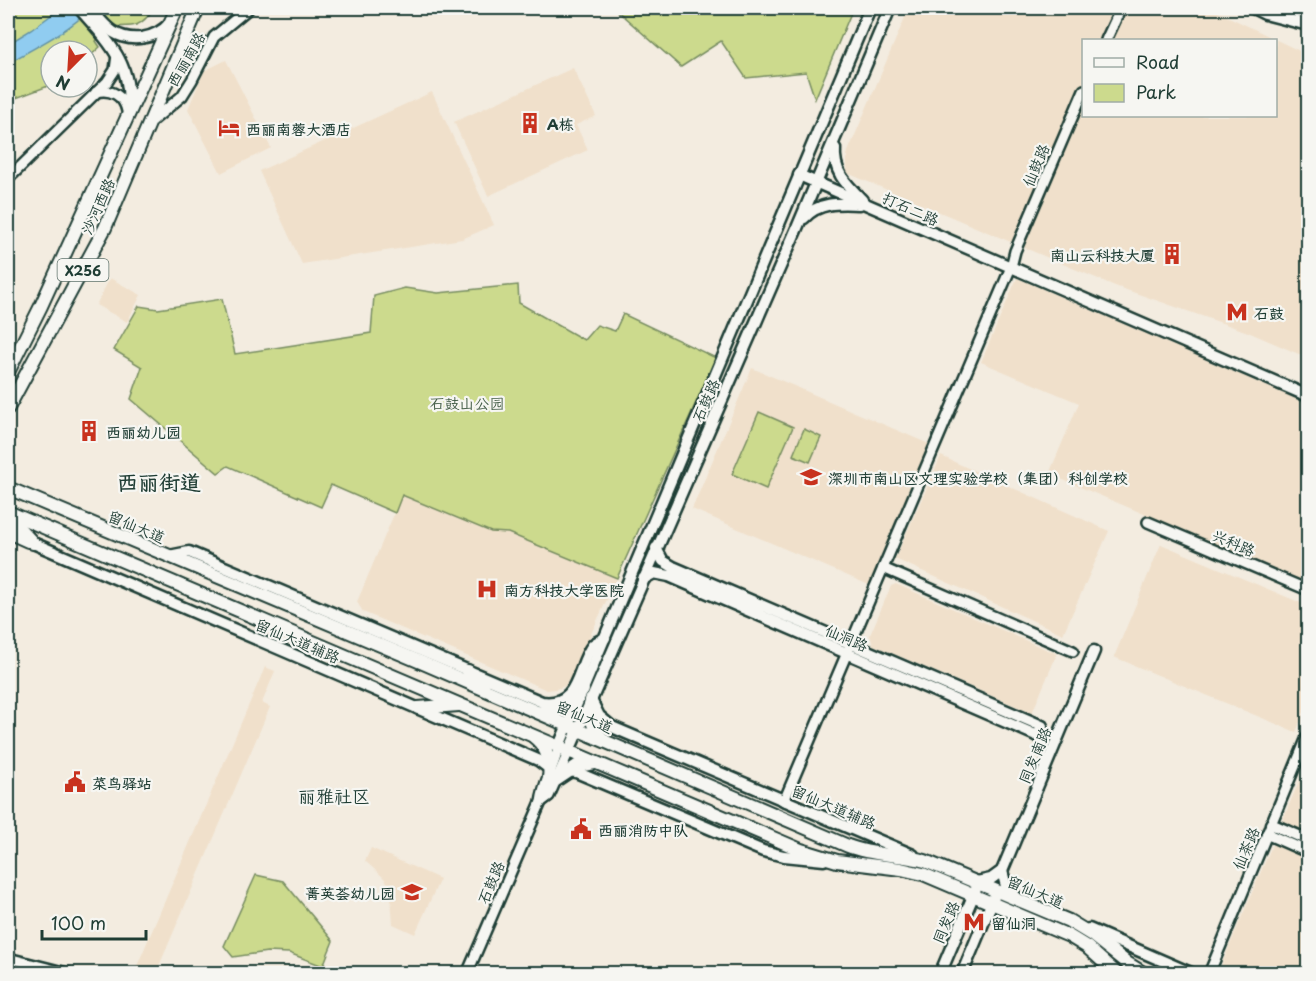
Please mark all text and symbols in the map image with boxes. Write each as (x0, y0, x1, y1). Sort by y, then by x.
street label: 西丽南路 (160, 27, 210, 91)
north arrow (39, 39, 99, 99)
legend (1082, 39, 1277, 117)
text: Road (1136, 48, 1180, 75)
text: N (52, 70, 73, 97)
text: Park (1136, 78, 1176, 105)
building icon: A栋 (518, 111, 542, 135)
place label: A栋 (547, 112, 574, 135)
hotel icon: 西丽南蓉大酒店 (217, 116, 241, 140)
place label: 西丽南蓉大酒店 (246, 117, 351, 140)
street label: 仙鼓路 (1016, 140, 1054, 190)
street label: 沙河西路 (74, 174, 120, 238)
street label: 打石二路 (879, 185, 943, 231)
building icon: 南山云科技大厦 (1160, 242, 1184, 266)
place label: 南山云科技大厦 (1050, 243, 1155, 266)
road number: X256 (58, 259, 109, 281)
metro station icon: 石鼓 (1225, 300, 1249, 324)
place label: 石鼓 (1254, 301, 1284, 324)
street label: 石鼓路 (685, 375, 725, 425)
park label: 石鼓山公园 (429, 391, 505, 414)
building icon: 西丽幼儿园 (77, 419, 101, 443)
place label: 西丽幼儿园 (106, 420, 181, 443)
district label: 西丽街道 (117, 465, 201, 497)
school or university icon: 深圳市南山区文理实验学校（集团）科创学校 (799, 465, 823, 489)
place label: 深圳市南山区文理实验学校（集团）科创学校 (828, 466, 1128, 489)
street label: 留仙大道 (105, 504, 169, 548)
street label: 兴科路 (1209, 523, 1259, 561)
hospital icon: 南方科技大学医院 (475, 577, 499, 601)
place label: 南方科技大学医院 (504, 578, 624, 601)
street label: 留仙大道辅路 (252, 612, 344, 668)
street label: 仙洞路 (822, 618, 872, 656)
street label: 留仙大道 (553, 694, 617, 738)
street label: 同发南路 (1012, 723, 1056, 787)
public building icon: 菜鸟驿站 (63, 770, 87, 794)
place label: 菜鸟驿站 (92, 771, 152, 794)
street label: 留仙大道辅路 (788, 778, 880, 834)
district label: 丽雅社区 (298, 782, 370, 809)
public building icon: 西丽消防中队 (569, 817, 593, 841)
place label: 西丽消防中队 (598, 818, 688, 841)
street label: 仙茶路 (1226, 823, 1264, 873)
street label: 石鼓路 (471, 857, 509, 907)
street label: 留仙大道 (1004, 869, 1068, 913)
school or university icon: 菁英荟幼儿园 (400, 880, 424, 904)
place label: 菁英荟幼儿园 (305, 881, 395, 904)
street label: 同发路 (926, 897, 964, 947)
scale bar (42, 903, 146, 941)
text: 100 m (51, 909, 106, 936)
metro station icon: 留仙洞 (962, 910, 986, 934)
place label: 留仙洞 (991, 911, 1036, 934)

